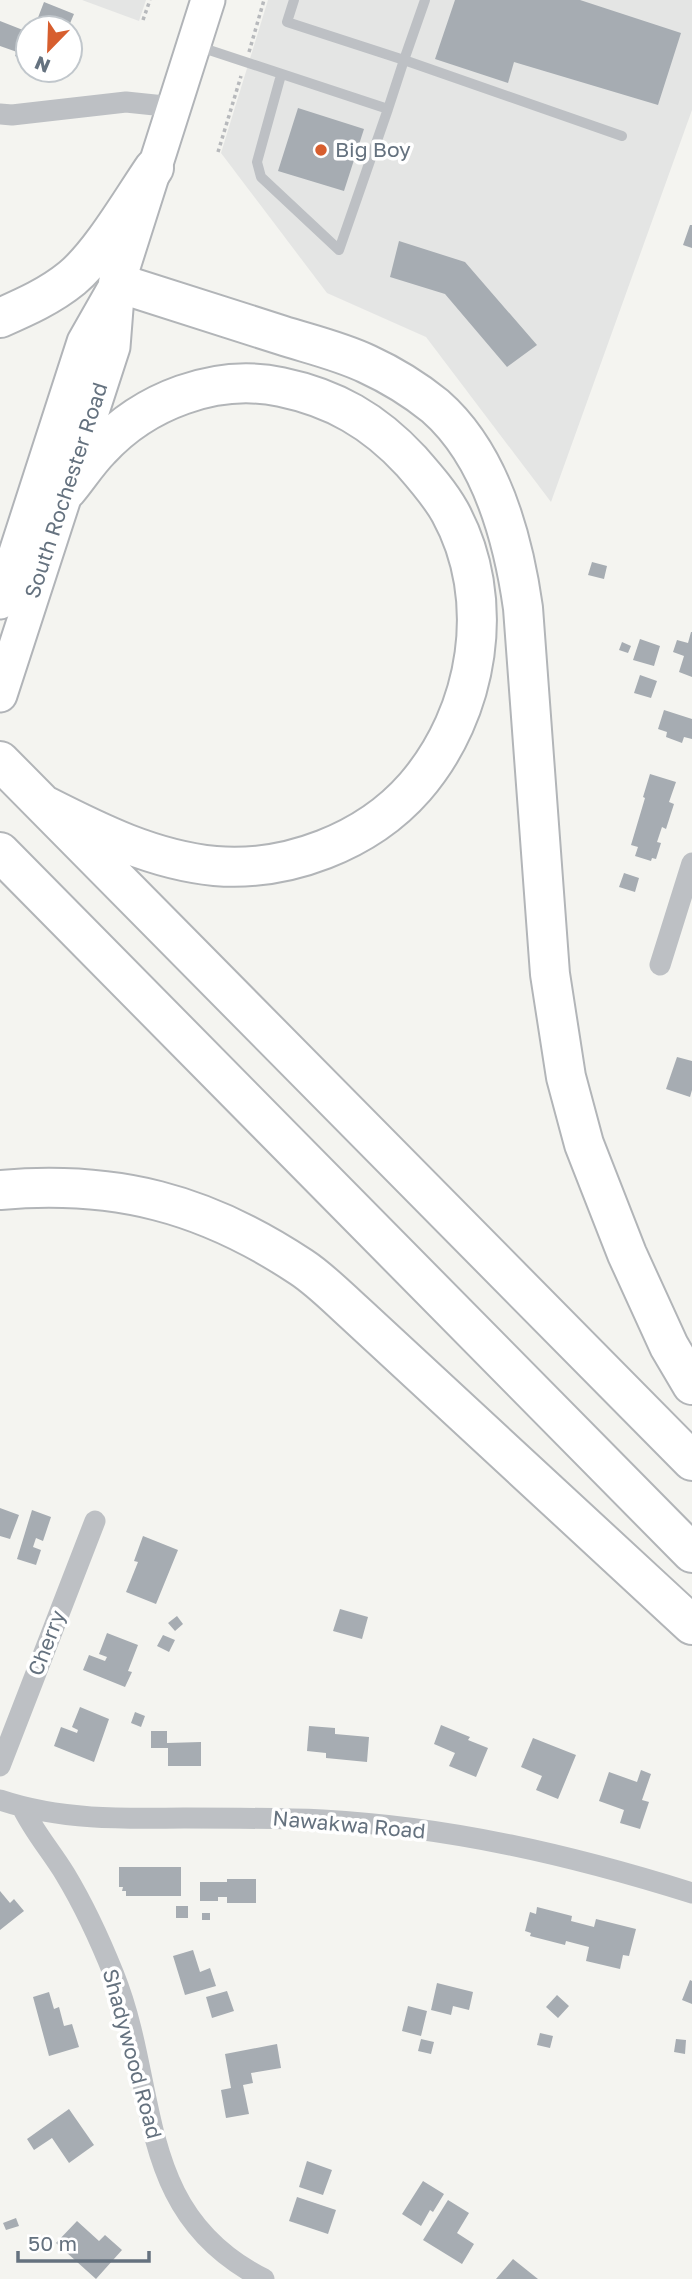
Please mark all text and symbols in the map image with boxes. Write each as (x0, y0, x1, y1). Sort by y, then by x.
north arrow (14, 14, 84, 84)
text: N (31, 52, 53, 79)
place label: Big Boy (335, 136, 411, 162)
marker: Big Boy (313, 142, 329, 158)
street label: South Rochester Road (18, 379, 113, 601)
street label: Cherry (22, 1606, 70, 1679)
street label: Nawakwa Road (272, 1804, 427, 1844)
street label: Shadywood Road (98, 1966, 168, 2142)
scale bar (18, 2220, 149, 2264)
text: 50 m (28, 2230, 77, 2256)

